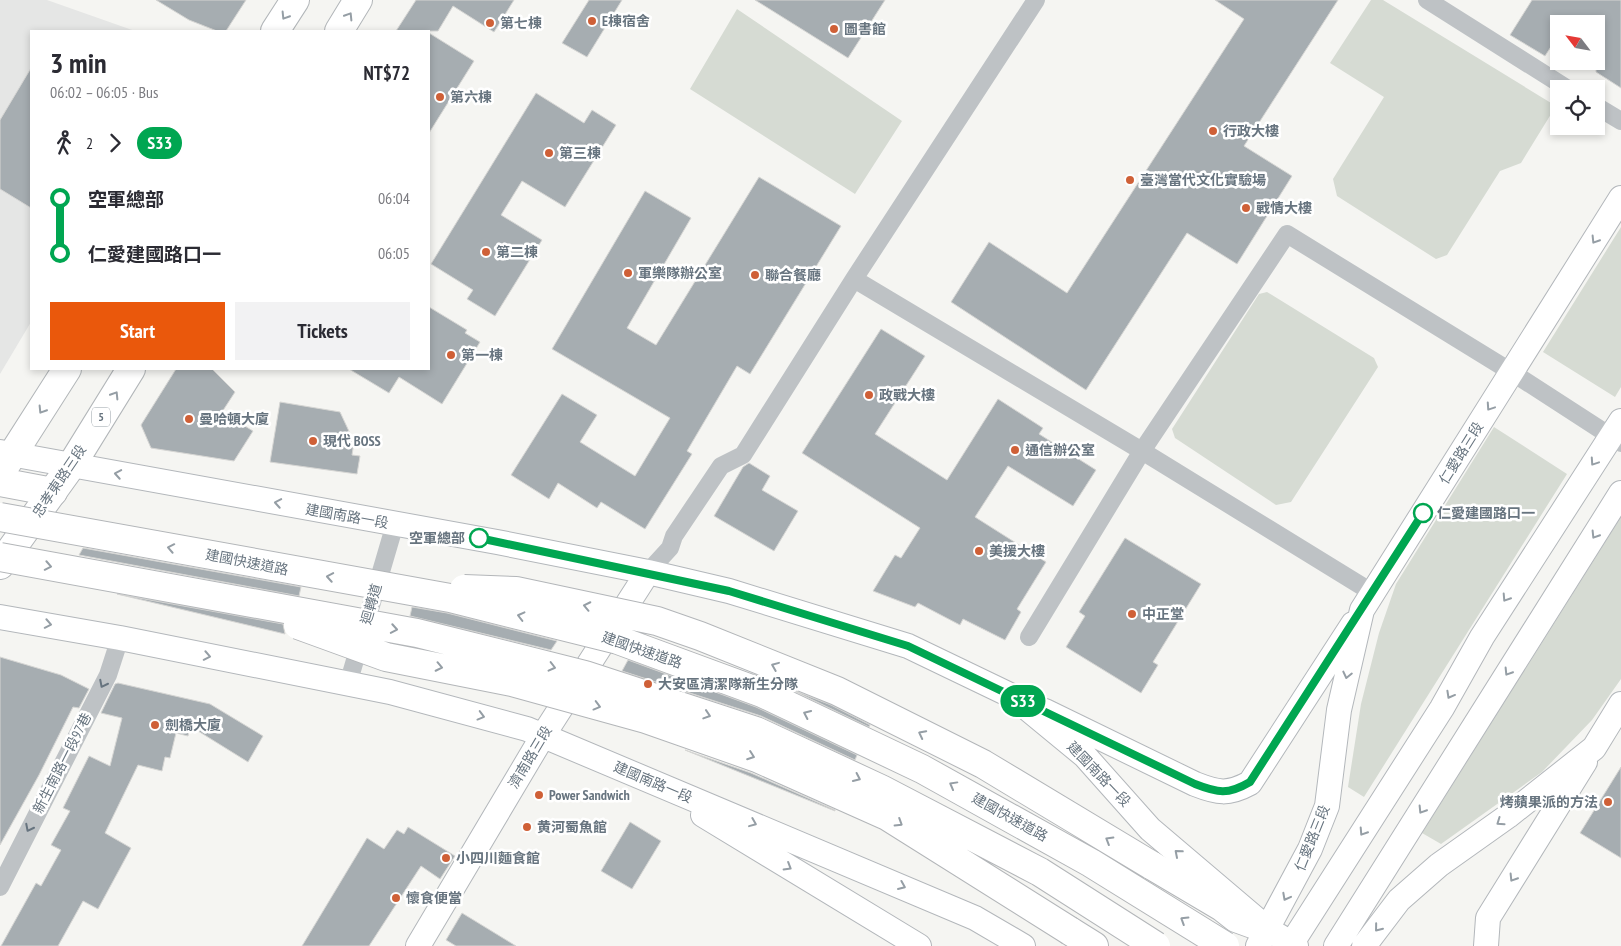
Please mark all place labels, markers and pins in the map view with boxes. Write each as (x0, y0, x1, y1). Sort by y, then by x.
place label: E棟宿舍 (602, 12, 650, 30)
place label: 第七棟 (500, 14, 542, 32)
marker: E棟宿舍 (586, 15, 598, 27)
marker: 第七棟 (484, 17, 496, 29)
place label: 圖書館 (844, 20, 886, 38)
marker: 圖書館 (828, 23, 840, 35)
place label: 第六棟 (450, 88, 492, 106)
marker: 第六棟 (434, 91, 446, 103)
place label: 行政大樓 (1223, 122, 1279, 140)
marker: 行政大樓 (1207, 125, 1219, 137)
place label: 第三棟 (559, 144, 601, 162)
marker: 第三棟 (543, 147, 555, 159)
place label: 臺灣當代文化實驗場 (1140, 171, 1266, 189)
marker: 臺灣當代文化實驗場 (1124, 174, 1136, 186)
place label: 戰情大樓 (1256, 199, 1312, 217)
marker: 戰情大樓 (1240, 202, 1252, 214)
place label: 第二棟 (496, 243, 538, 261)
marker: 第二棟 (480, 246, 492, 258)
place label: 軍樂隊辦公室 (638, 264, 722, 282)
place label: 聯合餐廳 (765, 266, 821, 284)
marker: 軍樂隊辦公室 (622, 267, 634, 279)
marker: 聯合餐廳 (749, 269, 761, 281)
place label: 第一棟 (461, 346, 503, 364)
marker: 第一棟 (445, 349, 457, 361)
place label: 政戰大樓 (879, 386, 935, 404)
marker: 政戰大樓 (863, 389, 875, 401)
place label: 曼哈頓大廈 (199, 410, 269, 428)
marker: 曼哈頓大廈 (183, 413, 195, 425)
place label: 現代 BOSS (323, 432, 381, 450)
marker: 現代 BOSS (307, 435, 319, 447)
place label: 通信辦公室 (1025, 441, 1095, 459)
marker: 通信辦公室 (1009, 444, 1021, 456)
marker: 仁愛建國路口一 (1413, 503, 1433, 523)
place label: 仁愛建國路口一 (1437, 504, 1535, 522)
marker: 空軍總部 (469, 528, 489, 548)
place label: 空軍總部 (409, 529, 465, 547)
place label: 美援大樓 (989, 542, 1045, 560)
marker: 美援大樓 (973, 545, 985, 557)
place label: 中正堂 (1142, 605, 1184, 623)
marker: 中正堂 (1126, 608, 1138, 620)
place label: 大安區清潔隊新生分隊 (658, 675, 798, 693)
marker: 大安區清潔隊新生分隊 (642, 678, 654, 690)
place label: 劍橋大廈 (165, 716, 221, 734)
marker: 劍橋大廈 (149, 719, 161, 731)
place label: Power Sandwich (549, 786, 630, 804)
marker: Power Sandwich (533, 789, 545, 801)
place label: 烤蘋果派的方法 (1500, 793, 1598, 811)
marker: 烤蘋果派的方法 (1602, 796, 1614, 808)
place label: 黄河蜀魚館 (537, 818, 607, 836)
marker: 黄河蜀魚館 (521, 821, 533, 833)
place label: 小四川麵食館 (456, 849, 540, 867)
marker: 小四川麵食館 (440, 852, 452, 864)
place label: 懷食便當 (406, 889, 462, 907)
marker: 懷食便當 (390, 892, 402, 904)

